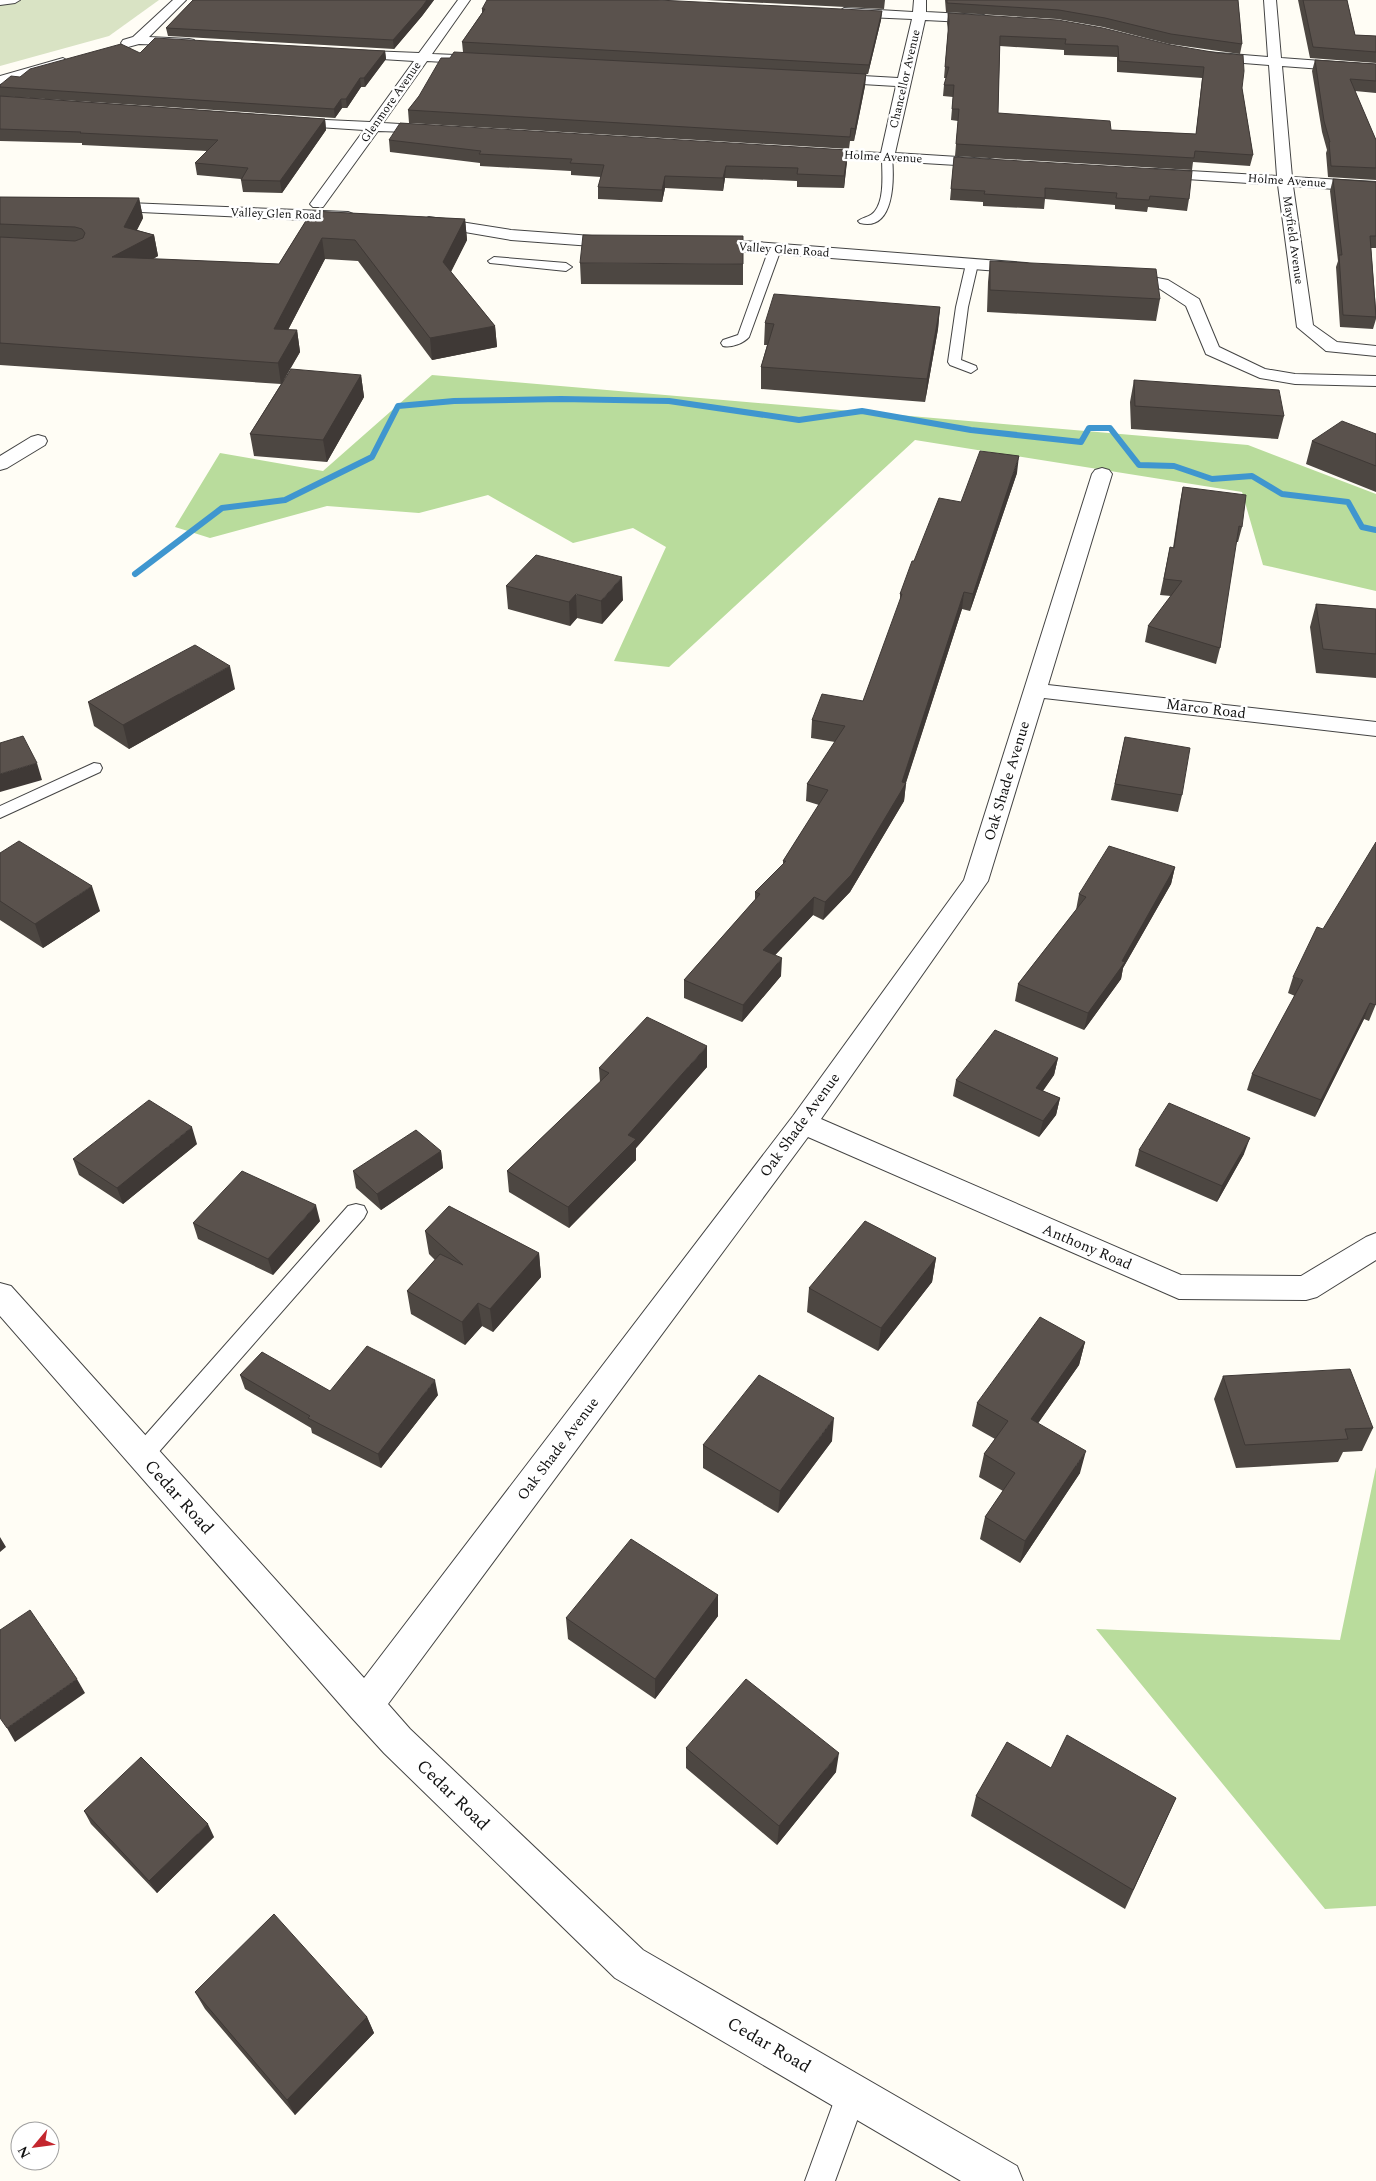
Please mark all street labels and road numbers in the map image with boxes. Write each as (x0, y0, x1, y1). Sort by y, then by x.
street label: Chancellor Avenue (884, 27, 926, 130)
street label: Glenmore Avenue (356, 57, 426, 147)
street label: Holme Avenue (843, 145, 923, 169)
street label: Holme Avenue (1247, 169, 1327, 193)
street label: Mayfield Avenue (1277, 194, 1309, 286)
street label: Valley Glen Road (230, 203, 322, 225)
street label: Valley Glen Road (738, 237, 830, 263)
street label: Marco Road (1165, 693, 1247, 725)
street label: Oak Shade Avenue (978, 718, 1036, 844)
street label: Oak Shade Avenue (754, 1068, 846, 1182)
street label: Anthony Road (1039, 1218, 1135, 1276)
street label: Oak Shade Avenue (511, 1392, 605, 1506)
street label: Cedar Road (138, 1453, 220, 1541)
street label: Cedar Road (410, 1753, 496, 1837)
street label: Cedar Road (722, 2010, 816, 2080)

